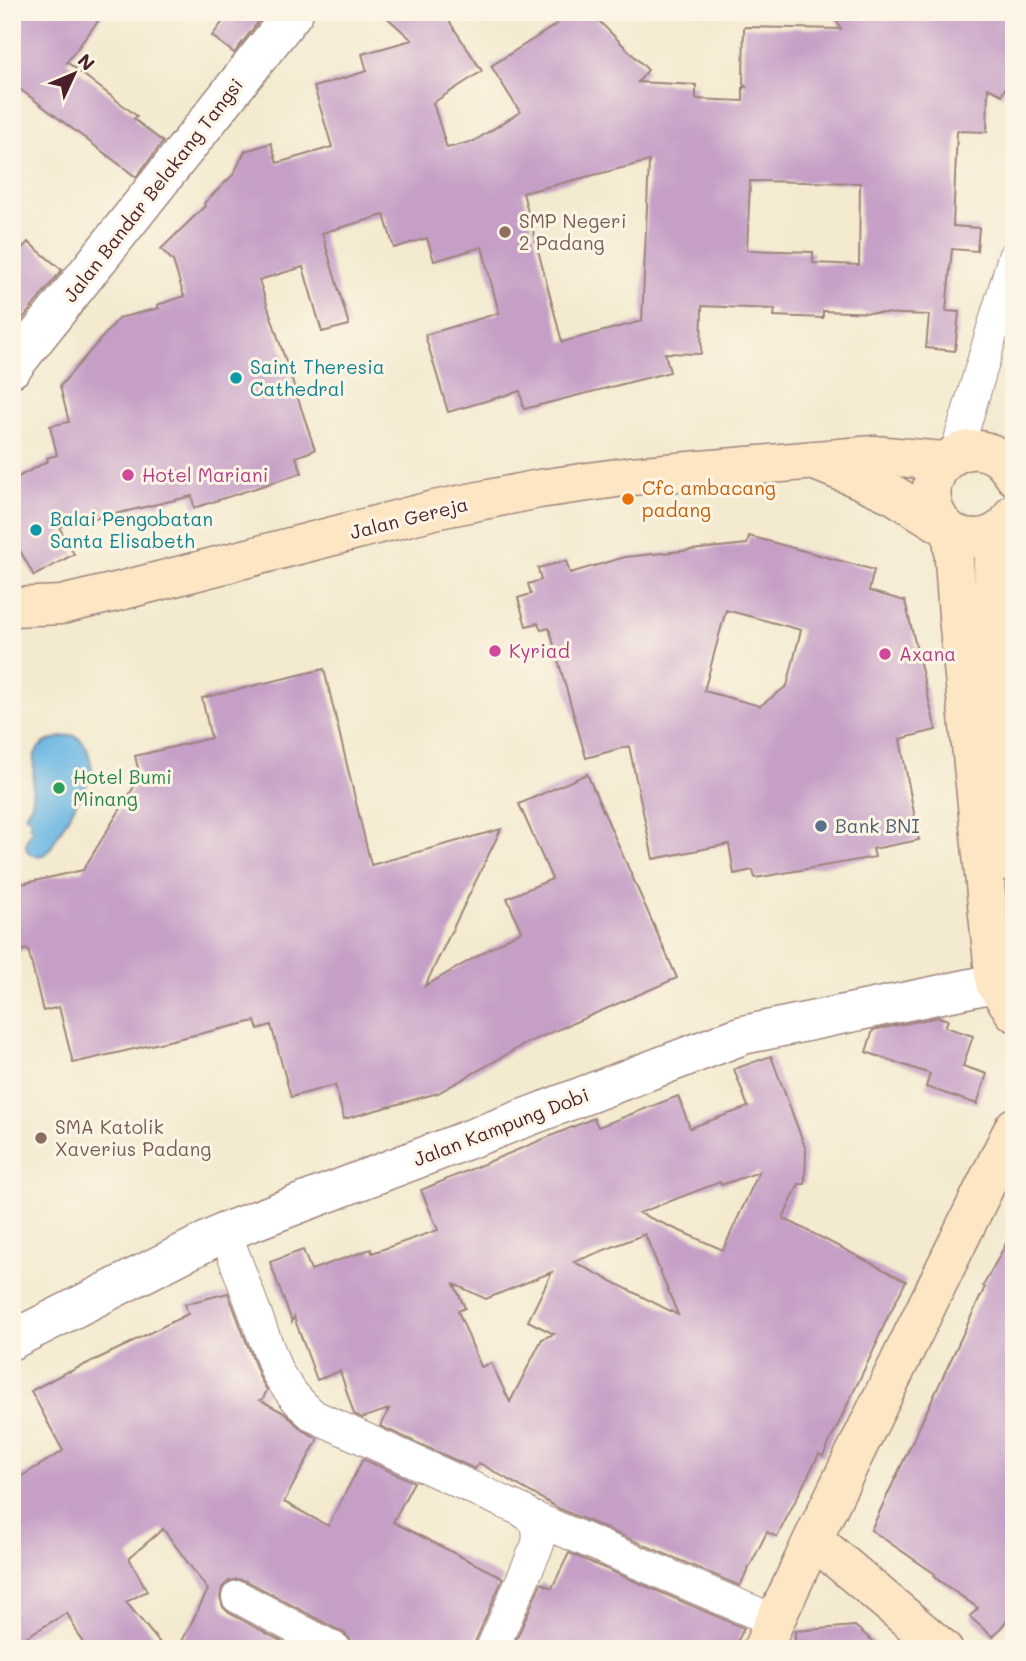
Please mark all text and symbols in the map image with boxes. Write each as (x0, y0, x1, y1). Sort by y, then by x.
north arrow (38, 38, 108, 108)
text: N (73, 48, 101, 76)
street label: Jalan Bandar Belakang Tangsi (57, 73, 248, 307)
place label: SMP Negeri 2 Padang (519, 208, 626, 255)
marker: SMP Negeri 2 Padang (497, 224, 513, 240)
place label: Saint Theresia Cathedral (250, 354, 385, 401)
marker: Saint Theresia Cathedral (228, 370, 244, 386)
place label: Hotel Mariani (142, 462, 268, 487)
marker: Hotel Mariani (120, 467, 136, 483)
place label: Cfc ambacang padang (642, 475, 776, 522)
street label: Jalan Gereja (347, 491, 471, 544)
marker: Cfc ambacang padang (620, 491, 636, 507)
place label: Balai Pengobatan Santa Elisabeth (50, 506, 213, 553)
marker: Balai Pengobatan Santa Elisabeth (28, 522, 44, 538)
place label: Kyriad (509, 638, 570, 663)
place label: Axana (899, 641, 956, 666)
marker: Kyriad (487, 643, 503, 659)
marker: Axana (877, 646, 893, 662)
place label: Hotel Bumi Minang (73, 764, 172, 811)
marker: Hotel Bumi Minang (51, 780, 67, 796)
place label: Bank BNI (835, 813, 919, 838)
marker: Bank BNI (813, 818, 829, 834)
street label: Jalan Kampung Dobi (410, 1082, 592, 1172)
place label: SMA Katolik Xaverius Padang (55, 1114, 211, 1161)
marker: SMA Katolik Xaverius Padang (33, 1130, 49, 1146)

